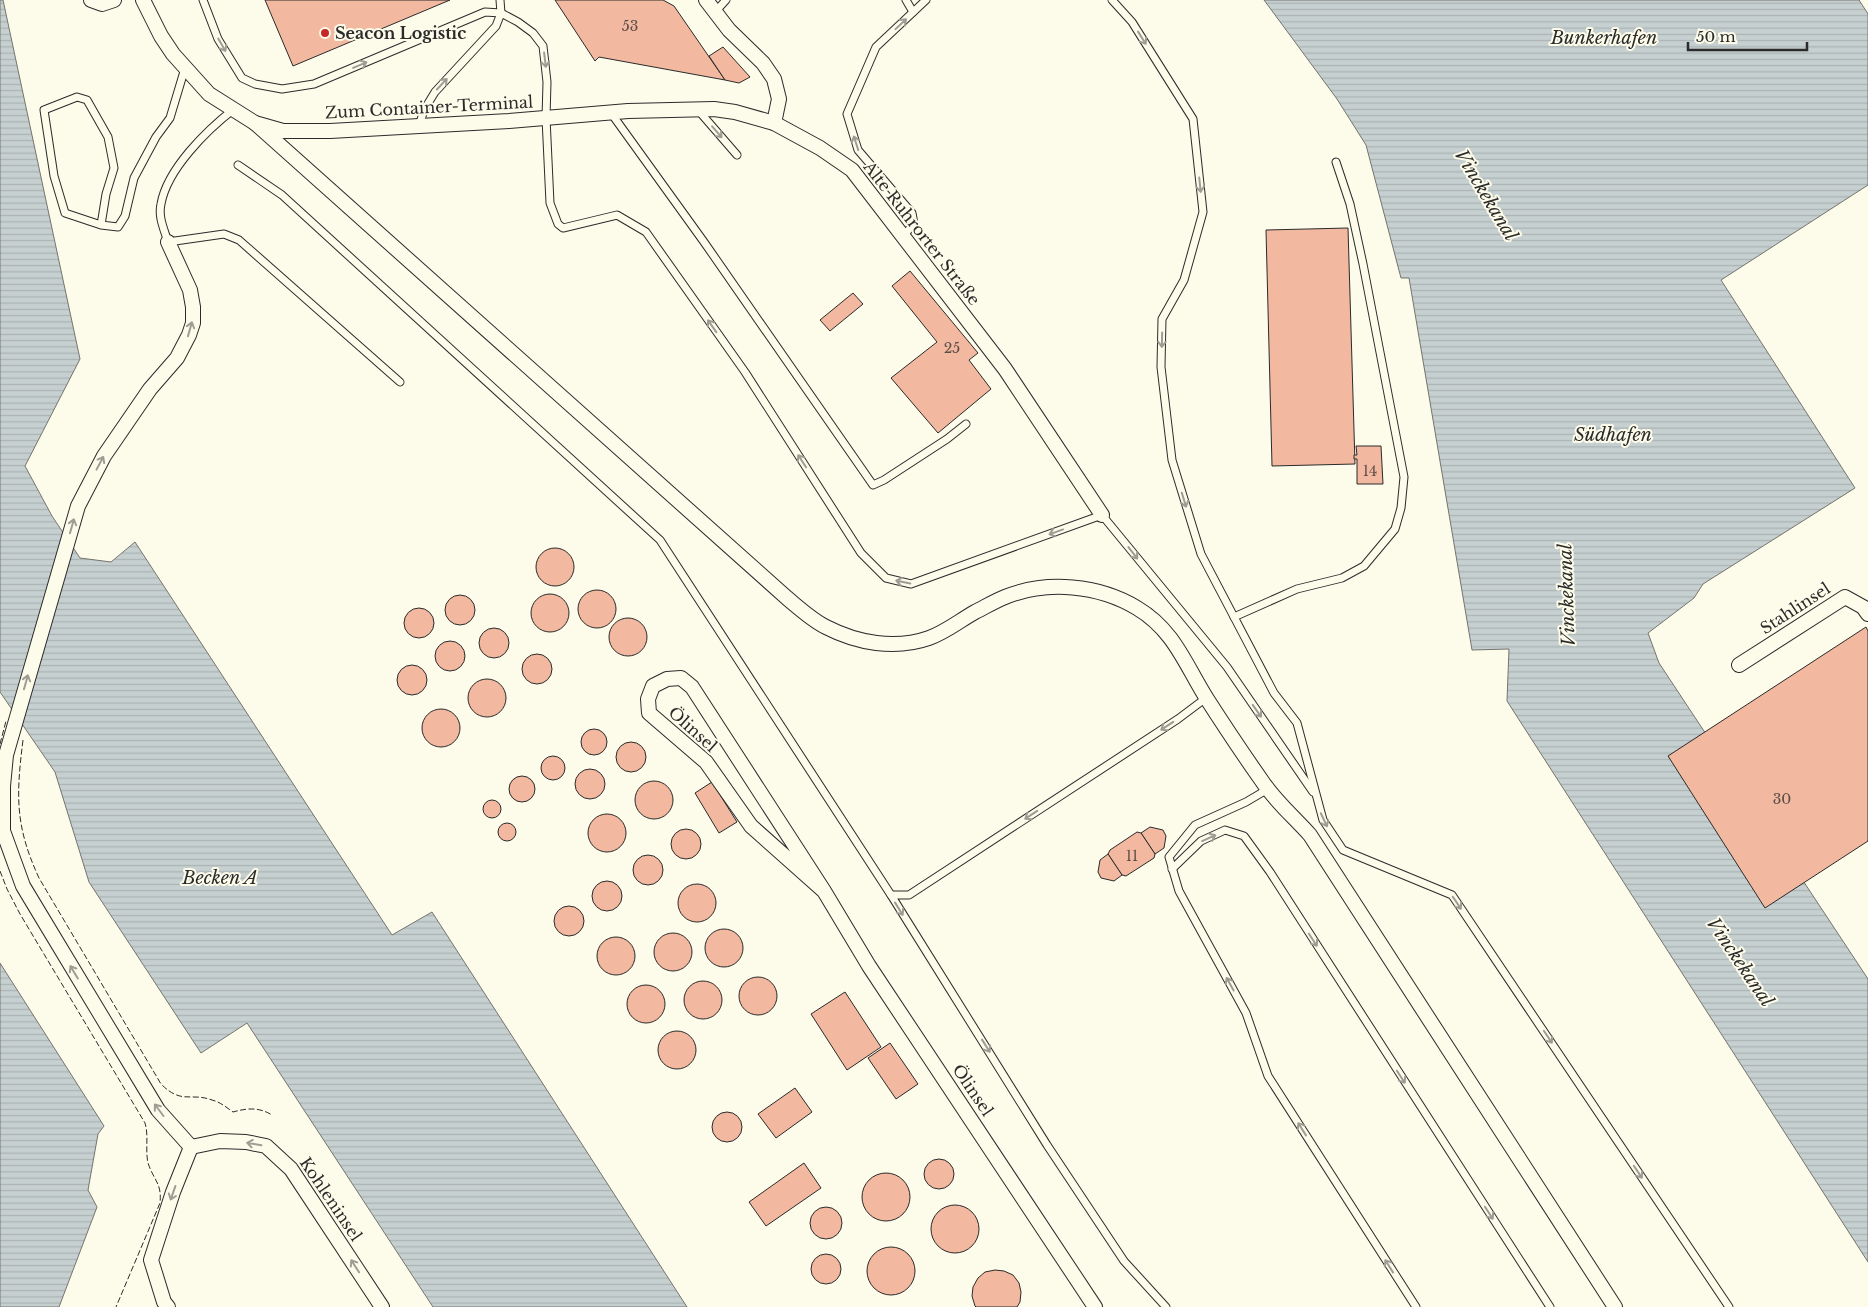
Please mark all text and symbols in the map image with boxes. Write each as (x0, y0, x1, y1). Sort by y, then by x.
house number: 53 (622, 17, 638, 35)
one-way arrow (894, 18, 907, 30)
scale bar (1688, 20, 1807, 52)
place label: Seacon Logistic (335, 23, 466, 43)
marker: Seacon Logistic (319, 27, 331, 39)
water label: Bunkerhafen (1550, 27, 1657, 49)
text: 50 m (1696, 27, 1736, 46)
one-way arrow (1137, 31, 1147, 45)
one-way arrow (217, 37, 227, 52)
one-way arrow (540, 52, 550, 68)
one-way arrow (352, 60, 367, 69)
one-way arrow (436, 78, 448, 91)
street label: Zum Container-Terminal (324, 92, 534, 122)
one-way arrow (712, 126, 723, 139)
one-way arrow (850, 135, 860, 151)
water label: Vinckekanal (1450, 145, 1522, 245)
street label: Alte Ruhrorter Straße (859, 156, 984, 309)
one-way arrow (1195, 177, 1205, 193)
one-way arrow (707, 319, 717, 333)
one-way arrow (186, 321, 196, 337)
one-way arrow (1157, 332, 1167, 348)
house number: 25 (944, 339, 960, 357)
water label: Südhafen (1574, 424, 1652, 446)
one-way arrow (797, 455, 807, 469)
one-way arrow (96, 456, 106, 471)
house number: 14 (1363, 462, 1377, 480)
one-way arrow (1180, 491, 1190, 507)
one-way arrow (67, 519, 77, 535)
one-way arrow (1049, 528, 1065, 537)
water label: Vinckekanal (1554, 543, 1580, 647)
one-way arrow (1127, 546, 1138, 559)
one-way arrow (896, 577, 912, 586)
street label: Stahlinsel (1756, 578, 1834, 638)
one-way arrow (22, 675, 32, 691)
street label: Ölinsel (665, 702, 721, 756)
one-way arrow (1252, 704, 1262, 718)
one-way arrow (1160, 722, 1174, 732)
house number: 30 (1773, 790, 1791, 808)
one-way arrow (1024, 810, 1038, 821)
one-way arrow (1320, 812, 1330, 827)
one-way arrow (1201, 832, 1216, 842)
house number: 11 (1126, 847, 1138, 865)
water label: Becken A (181, 867, 258, 889)
one-way arrow (1452, 895, 1462, 909)
one-way arrow (895, 901, 905, 915)
water label: Vinckekanal (1702, 913, 1778, 1011)
one-way arrow (1309, 933, 1319, 947)
one-way arrow (69, 965, 79, 979)
one-way arrow (1225, 977, 1234, 992)
one-way arrow (1543, 1030, 1553, 1044)
one-way arrow (981, 1039, 991, 1053)
street label: Ölinsel (948, 1060, 998, 1120)
one-way arrow (1396, 1070, 1407, 1084)
one-way arrow (153, 1104, 164, 1117)
one-way arrow (1297, 1122, 1307, 1136)
one-way arrow (247, 1138, 263, 1148)
street label: Kohleninsel (296, 1153, 366, 1245)
one-way arrow (1633, 1165, 1644, 1179)
one-way arrow (168, 1184, 177, 1200)
one-way arrow (1485, 1206, 1495, 1220)
one-way arrow (350, 1259, 360, 1273)
one-way arrow (1384, 1259, 1394, 1273)

